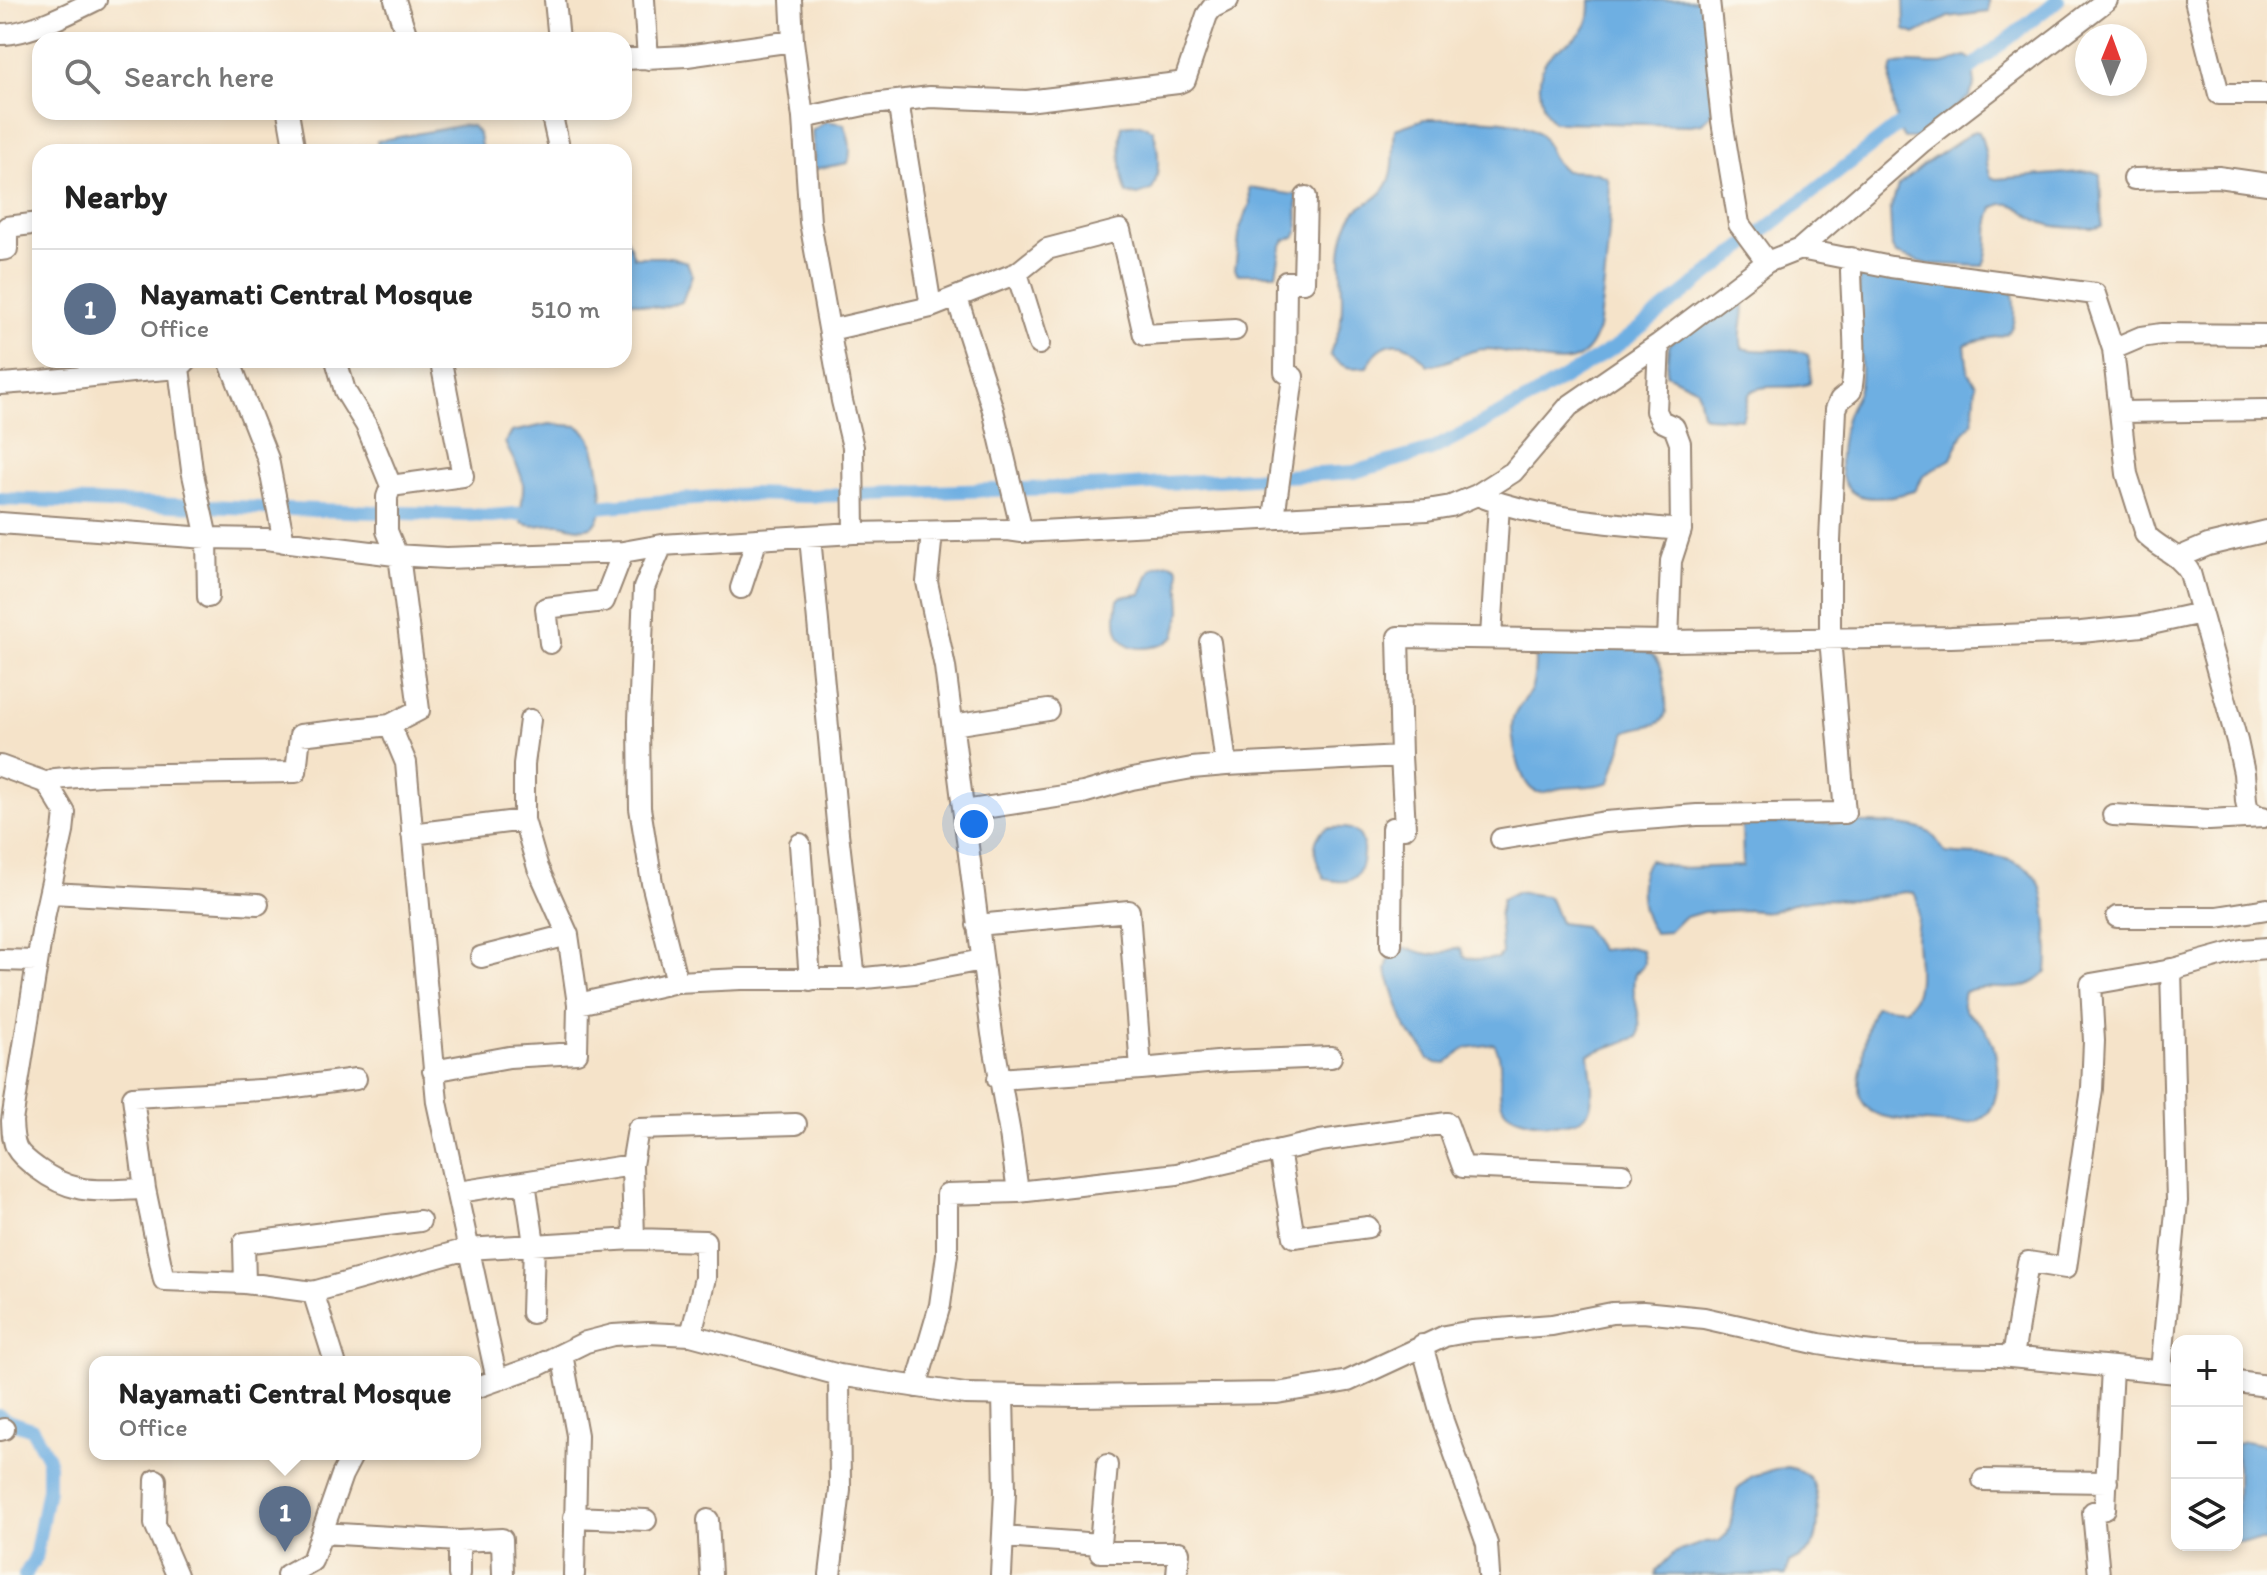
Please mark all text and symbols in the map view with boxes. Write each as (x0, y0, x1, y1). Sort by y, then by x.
north arrow (2075, 24, 2147, 96)
search box (32, 32, 632, 120)
icon: search (60, 54, 104, 98)
text: Search here (124, 58, 274, 95)
text: Nearby (64, 176, 167, 217)
text: Nayamati Central Mosque (140, 275, 473, 312)
text: 1 (84, 293, 96, 325)
text: 510 m (531, 293, 600, 325)
text: Office (140, 312, 209, 344)
your location (954, 804, 994, 844)
map controls (2171, 1335, 2243, 1551)
button: + (2171, 1335, 2243, 1407)
popup (89, 1356, 481, 1460)
text: Nayamati Central Mosque (119, 1374, 451, 1411)
button: − (2171, 1407, 2243, 1479)
text: Office (119, 1411, 188, 1443)
button: layers (2171, 1479, 2243, 1551)
pin: 1 (259, 1486, 311, 1552)

